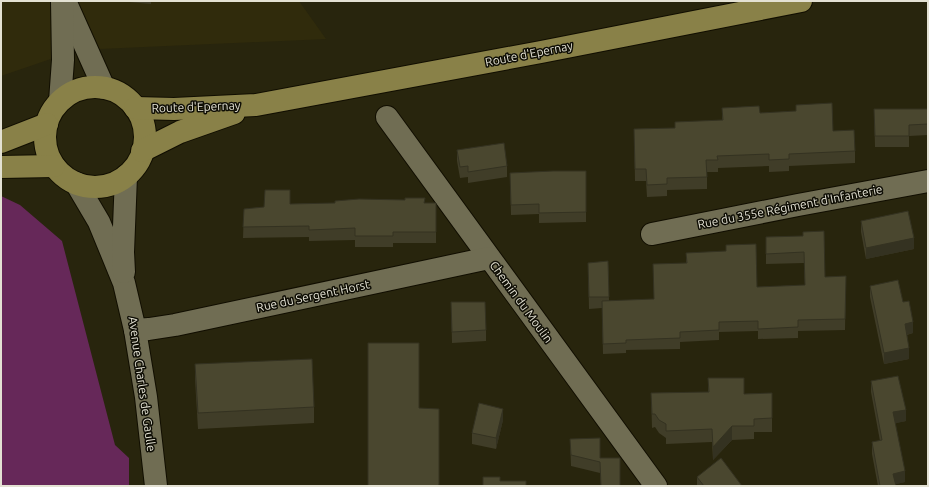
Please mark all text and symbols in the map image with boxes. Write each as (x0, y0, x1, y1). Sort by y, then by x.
street label: Route d'Epernay (484, 39, 574, 68)
street label: Route d'Epernay (151, 98, 241, 115)
street label: Rue du 355e Régiment d'Infanterie (696, 182, 883, 231)
street label: Chemin du Moulin (487, 258, 555, 345)
street label: Rue du Sergent Horst (255, 277, 371, 314)
street label: Avenue Charles de Gaulle (127, 316, 158, 452)

